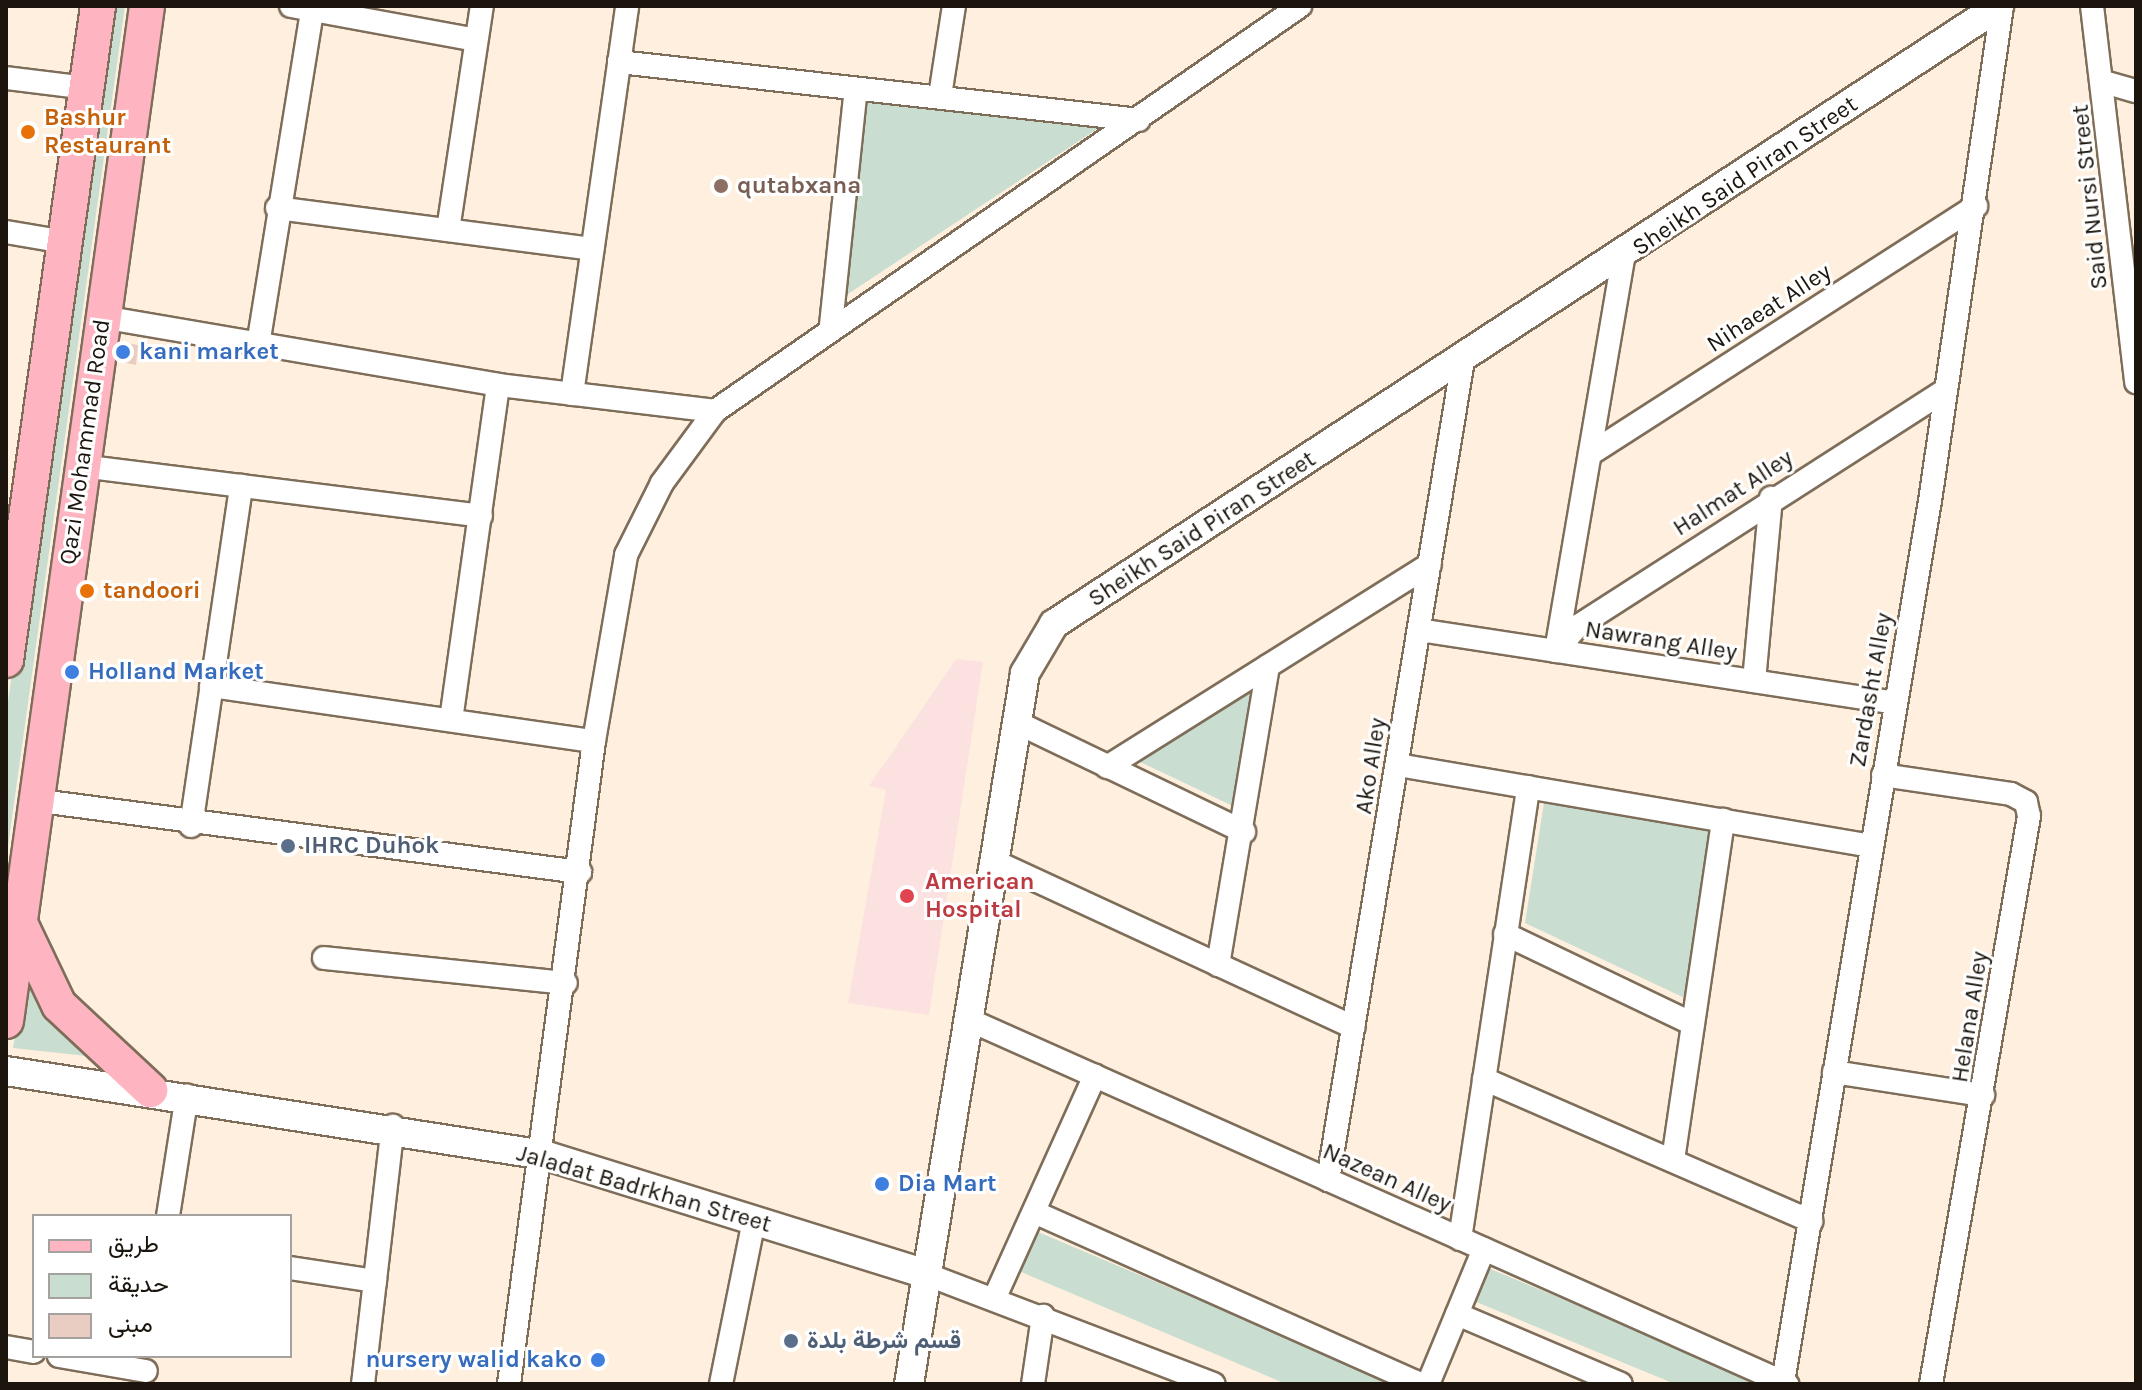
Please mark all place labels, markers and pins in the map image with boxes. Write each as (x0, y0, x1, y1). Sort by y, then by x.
place label: Bashur Restaurant (44, 104, 171, 160)
marker: Bashur Restaurant (19, 123, 37, 141)
place label: qutabxana (737, 172, 861, 200)
marker: qutabxana (712, 177, 730, 195)
place label: kani market (139, 338, 279, 366)
marker: kani market (114, 343, 132, 361)
place label: tandoori (103, 577, 201, 605)
marker: tandoori (78, 582, 96, 600)
place label: Holland Market (88, 658, 264, 686)
marker: Holland Market (63, 663, 81, 681)
place label: IHRC Duhok (304, 832, 439, 860)
marker: IHRC Duhok (279, 837, 297, 855)
place label: American Hospital (925, 868, 1034, 924)
marker: American Hospital (896, 885, 918, 907)
place label: Dia Mart (898, 1170, 996, 1198)
marker: Dia Mart (873, 1175, 891, 1193)
place label: قسم شرطة بلدة (807, 1327, 961, 1355)
marker: قسم شرطة بلدة (782, 1332, 800, 1350)
place label: nursery walid kako (365, 1346, 582, 1374)
marker: nursery walid kako (589, 1351, 607, 1369)

